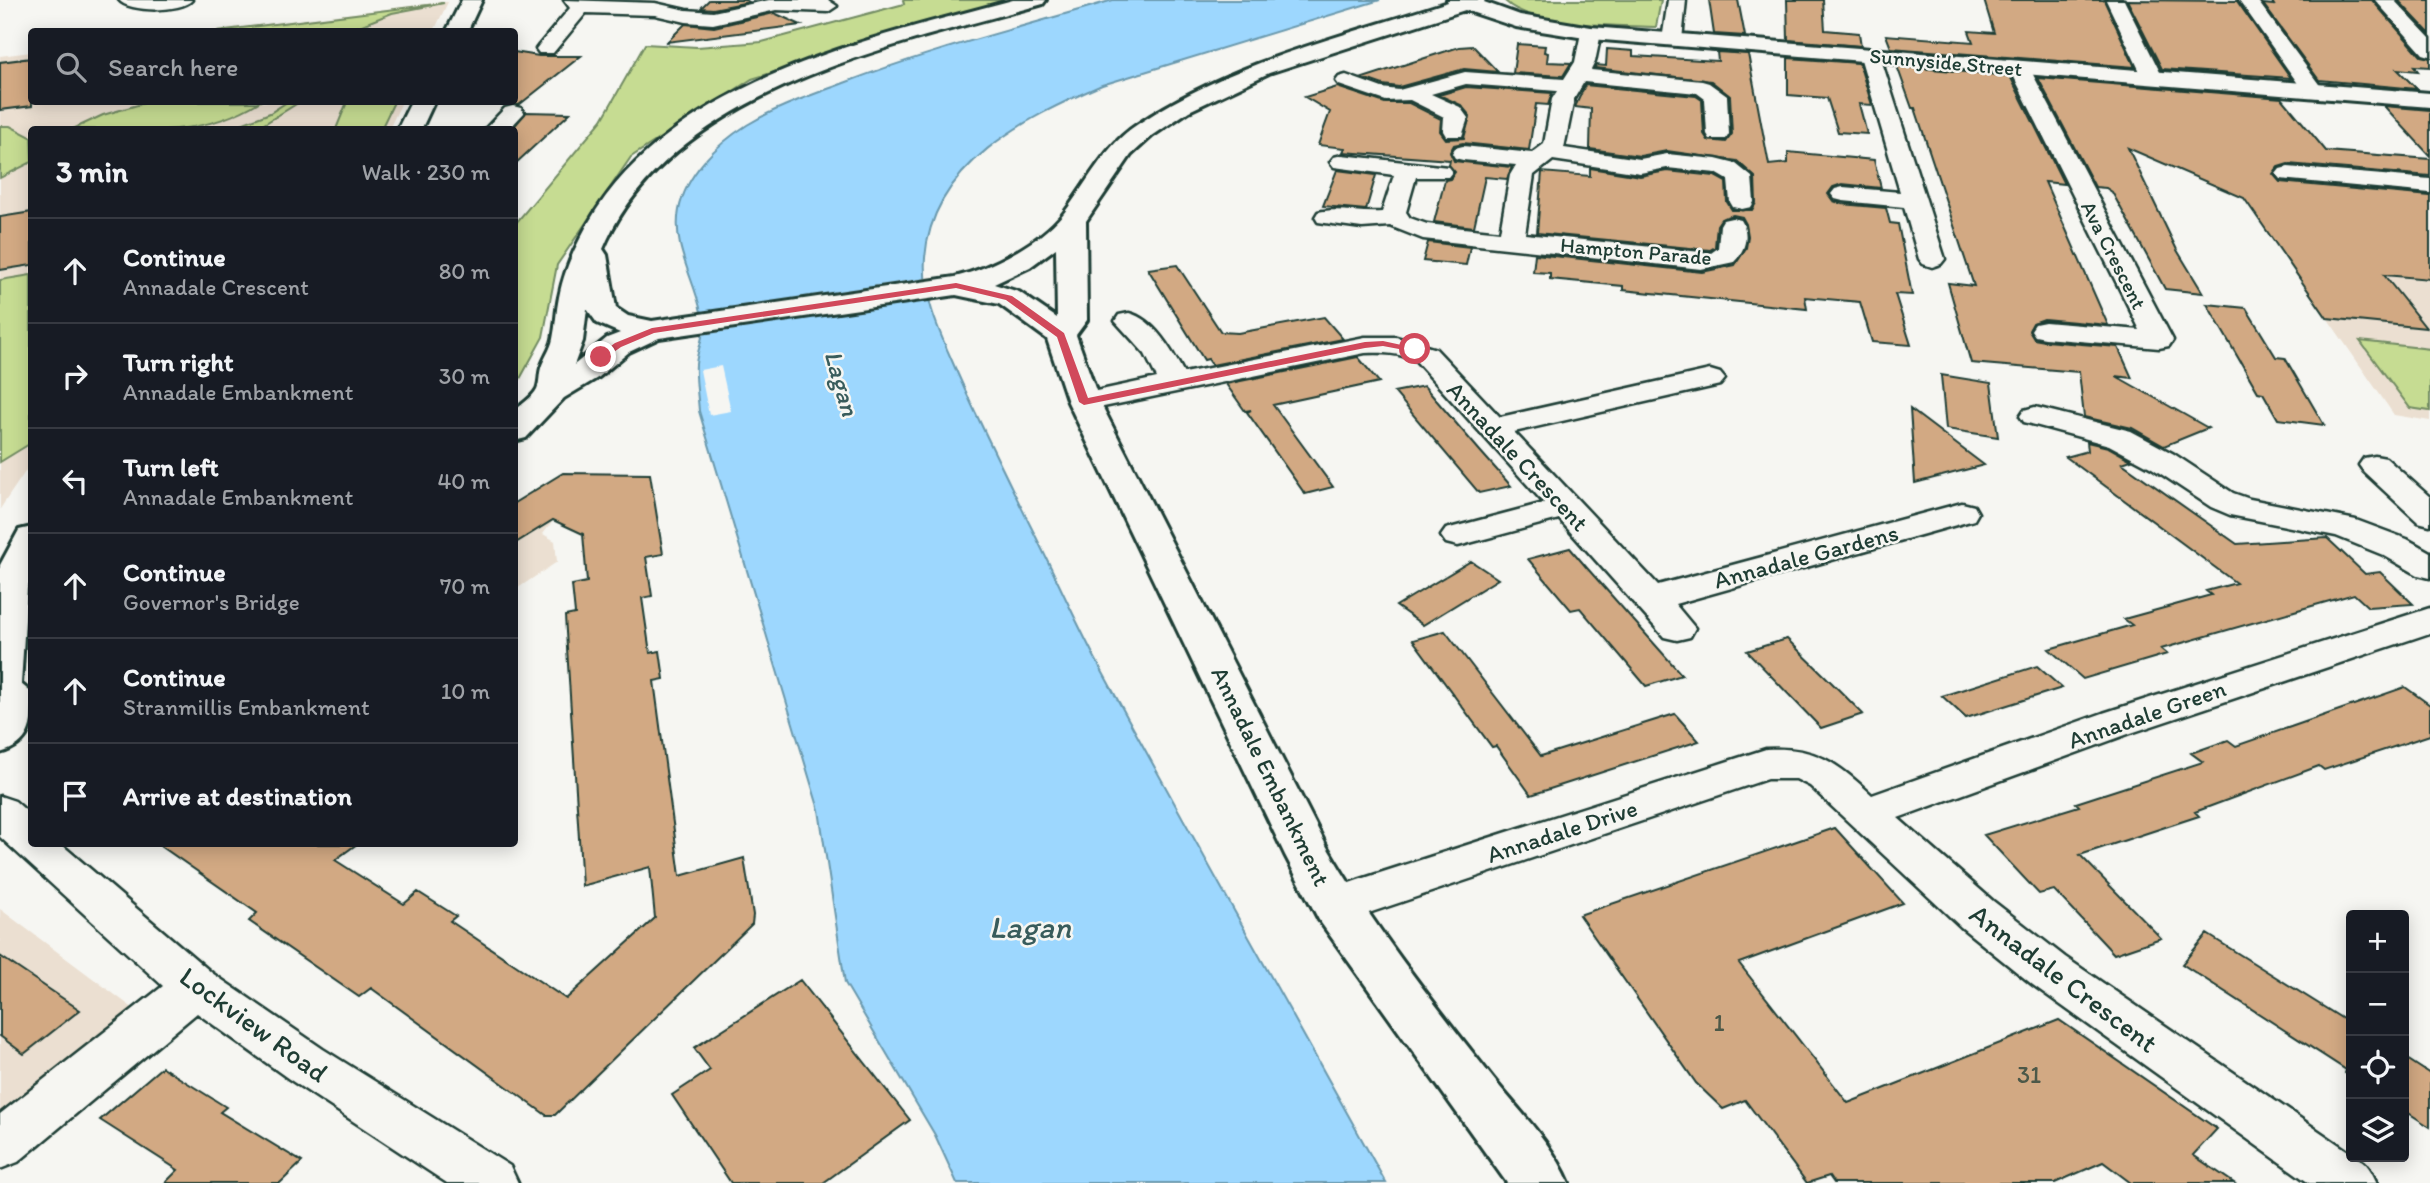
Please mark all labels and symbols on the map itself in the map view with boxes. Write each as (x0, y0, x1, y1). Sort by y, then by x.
street label: Sunnyside Street (1869, 43, 2023, 81)
street label: Ava Crescent (2076, 197, 2152, 313)
street label: Hampton Parade (1559, 232, 1713, 270)
route start (1399, 333, 1430, 364)
route end (585, 341, 616, 372)
water label: Lagan (817, 347, 867, 420)
street label: Annadale Crescent (1441, 375, 1595, 537)
street label: Annadale Gardens (1711, 517, 1901, 595)
street label: Annadale Embankment (1205, 662, 1337, 890)
street label: Annadale Green (2064, 673, 2230, 755)
street label: Annadale Drive (1483, 793, 1641, 869)
street label: Annadale Crescent (1963, 896, 2165, 1060)
water label: Lagan (989, 908, 1072, 946)
street label: Lockview Road (173, 959, 335, 1089)
house number: 1 (1713, 1008, 1725, 1037)
house number: 31 (2017, 1060, 2041, 1089)

